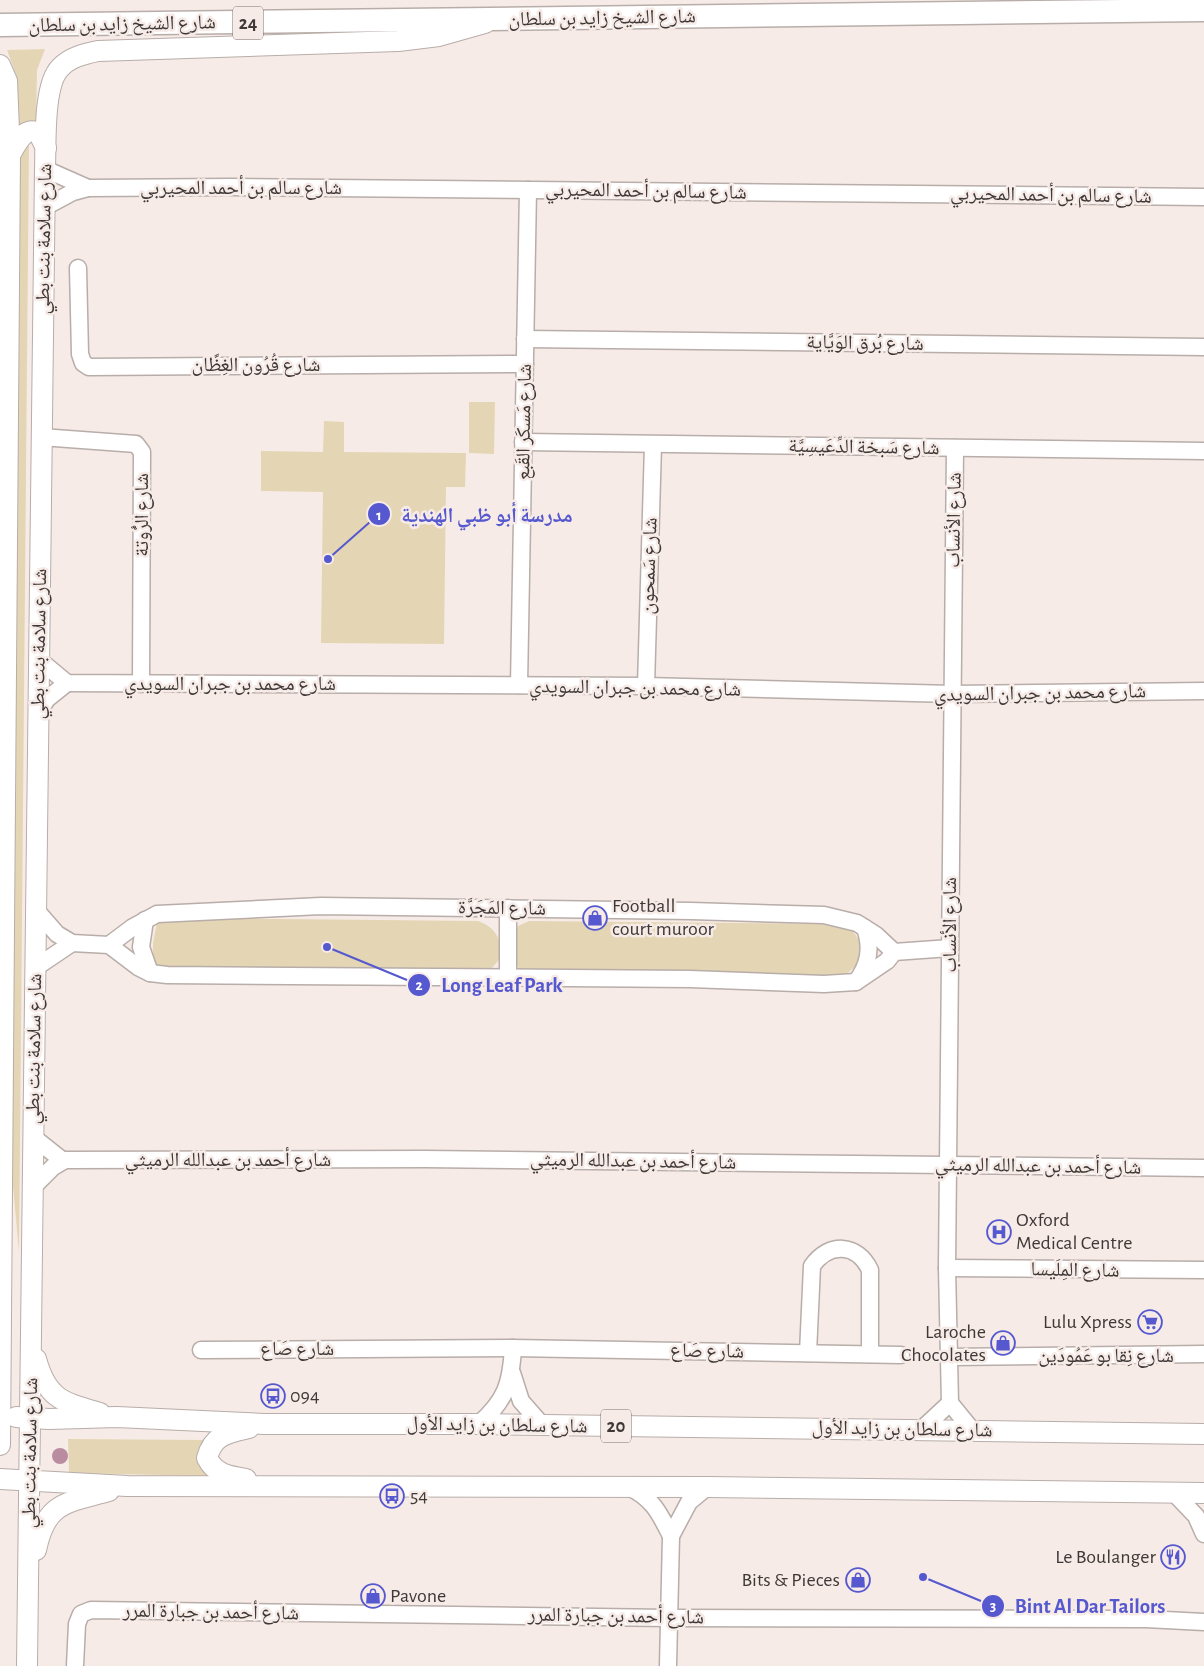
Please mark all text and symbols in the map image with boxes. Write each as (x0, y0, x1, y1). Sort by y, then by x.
road number: 24 (233, 6, 263, 40)
street label: شارع الشيخ زايد بن سلطان (508, 6, 696, 32)
street label: شارع الشيخ زايد بن سلطان (28, 12, 216, 38)
street label: شارع سلامة بنت بطي (33, 163, 60, 315)
street label: شارع سالم بن أحمد المحيربي (140, 175, 342, 203)
street label: شارع سالم بن أحمد المحيربي (545, 177, 747, 208)
street label: شارع سالم بن أحمد المحيربي (950, 181, 1152, 212)
street label: شارع بُرق الوَيَّاية (806, 332, 924, 356)
street label: شارع قُرُون الغِظَّان (192, 353, 320, 377)
street label: شارع مَسكَر القَبع (513, 364, 537, 480)
street label: شارع سَبخة الدِّعَيسِيَّة (788, 435, 940, 460)
street label: شارع الأنساب (943, 472, 967, 568)
street label: شارع الرُّوتة (131, 473, 154, 557)
callout: مدرسة أبو ظبي الهندية (367, 496, 583, 532)
text: مدرسة أبو ظبي الهندية (401, 501, 573, 531)
text: 1 (376, 508, 382, 523)
street label: شارع سَمحون (637, 517, 663, 615)
street label: شارع سلامة بنت بطي (28, 568, 55, 720)
street label: شارع محمد بن جبران السويدي (124, 674, 336, 699)
street label: شارع محمد بن جبران السويدي (529, 676, 741, 705)
street label: شارع محمد بن جبران السويدي (934, 681, 1146, 710)
street label: شارع الأنساب (940, 877, 962, 973)
place label: Football court muroor (612, 896, 715, 939)
street label: شارع المَجَرَّة (458, 897, 546, 921)
shop icon: Football court muroor (582, 905, 608, 931)
callout: Long Leaf Park (406, 967, 573, 1003)
street label: شارع سلامة بنت بطي (23, 973, 50, 1125)
text: Long Leaf Park (441, 975, 563, 996)
text: 2 (415, 978, 423, 993)
street label: شارع أحمد بن عبدالله الرميثي (125, 1147, 331, 1175)
street label: شارع أحمد بن عبدالله الرميثي (530, 1147, 736, 1178)
street label: شارع أحمد بن عبدالله الرميثي (935, 1152, 1141, 1183)
place label: Oxford Medical Centre (1016, 1210, 1132, 1253)
hospital icon: Oxford Medical Centre (986, 1219, 1012, 1245)
street label: شارع المِلَيسا (1030, 1258, 1120, 1283)
supermarket icon: Lulu Xpress (1137, 1309, 1163, 1335)
place label: Lulu Xpress (1043, 1312, 1132, 1332)
place label: Laroche Chocolates (901, 1322, 986, 1365)
shop icon: Laroche Chocolates (990, 1330, 1016, 1356)
street label: شارع صَاع (260, 1339, 334, 1361)
street label: شارع صَاع (670, 1340, 744, 1364)
street label: شارع نِقا بو عَمُودَين (1038, 1346, 1174, 1368)
street label: شارع سلامة بنت بطي (19, 1377, 46, 1529)
bus stop icon: 094 (260, 1383, 286, 1409)
place label: 094 (290, 1386, 320, 1406)
road number: 20 (601, 1410, 631, 1442)
street label: شارع سلطان بن زايد الأول (406, 1413, 588, 1439)
street label: شارع سلطان بن زايد الأول (811, 1417, 993, 1443)
bus stop icon: 54 (379, 1483, 405, 1509)
place label: 54 (410, 1486, 428, 1506)
restaurant icon: Le Boulanger (1160, 1544, 1186, 1570)
place label: Le Boulanger (1055, 1547, 1157, 1567)
shop icon: Bits & Pieces (845, 1567, 871, 1593)
place label: Bits & Pieces (741, 1570, 840, 1590)
shop icon: Pavone (360, 1583, 386, 1609)
place label: Pavone (390, 1586, 446, 1606)
callout: Bint Al Dar Tailors (980, 1588, 1176, 1624)
text: Bint Al Dar Tailors (1015, 1596, 1165, 1617)
street label: شارع أحمد بن جبارة المرر (122, 1598, 299, 1626)
text: 3 (990, 1599, 996, 1614)
street label: شارع أحمد بن جبارة المرر (527, 1602, 704, 1630)

